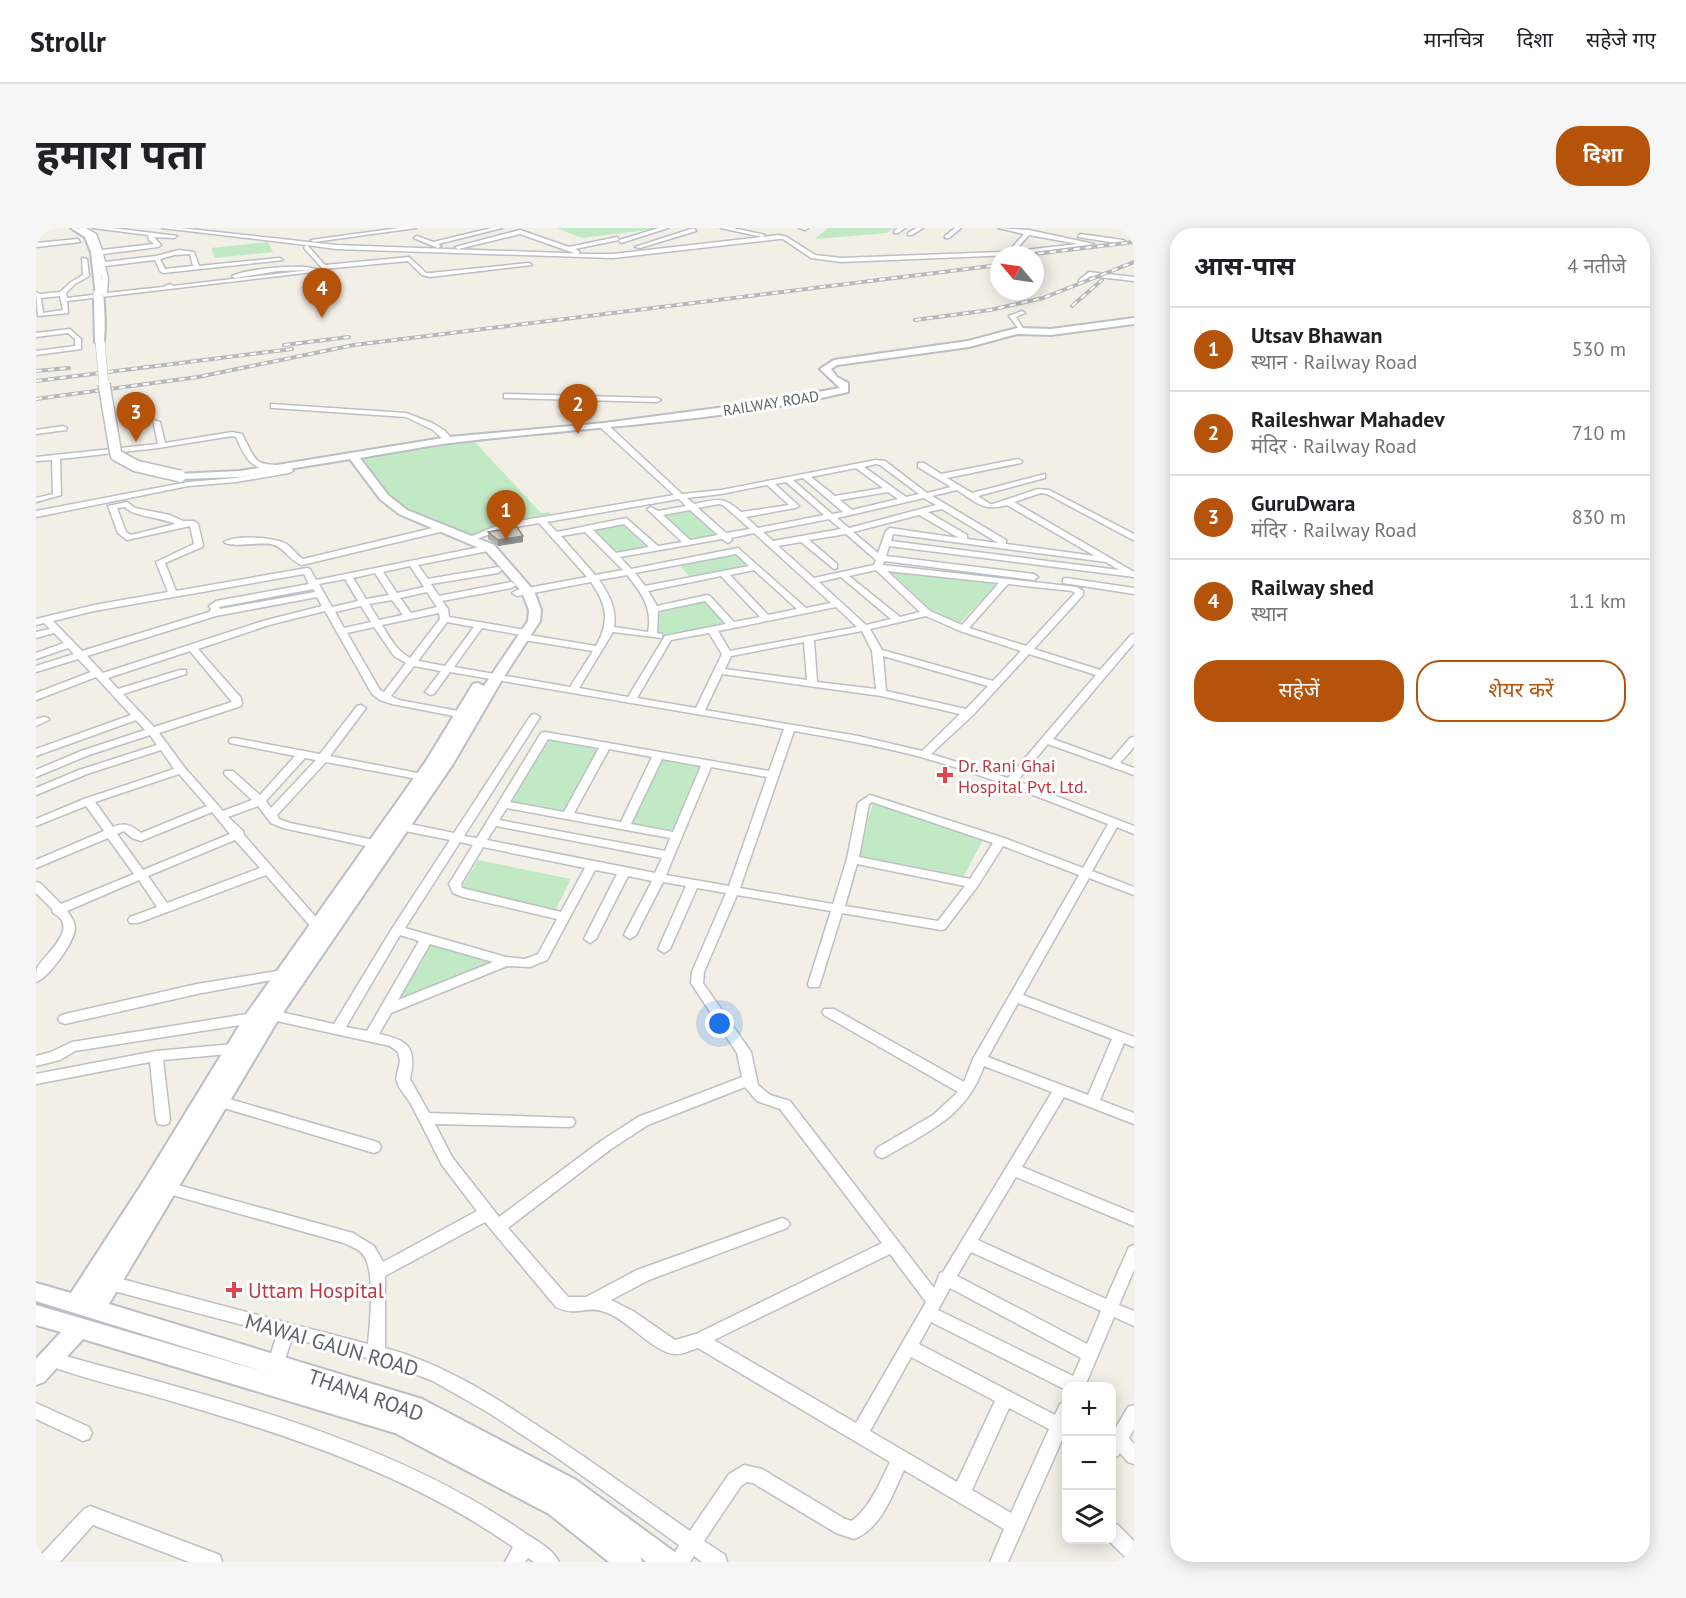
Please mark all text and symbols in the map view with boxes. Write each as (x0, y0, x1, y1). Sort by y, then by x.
text: Strollr (30, 23, 106, 60)
text: मानचित्र (1424, 26, 1484, 53)
text: दिशा (1517, 26, 1553, 53)
text: सहेजे गए (1586, 26, 1656, 53)
text: हमारा पता (36, 126, 205, 181)
button: दिशा (1556, 126, 1650, 186)
north arrow (990, 246, 1044, 300)
text: आस-पास (1194, 249, 1295, 282)
text: 4 नतीजे (1567, 253, 1626, 279)
pin: 4 (302, 268, 342, 318)
text: Utsav Bhawan (1251, 321, 1383, 349)
text: 1 (1208, 336, 1219, 362)
text: 530 m (1572, 336, 1626, 362)
text: स्थान · Railway Road (1251, 349, 1417, 375)
pin: 2 (558, 384, 598, 434)
street label: RAILWAY ROAD (722, 386, 820, 420)
pin: 3 (116, 392, 156, 442)
text: Raileshwar Mahadev (1251, 405, 1445, 433)
text: 2 (1208, 420, 1219, 446)
text: 710 m (1572, 420, 1626, 446)
text: मंदिर · Railway Road (1251, 433, 1417, 459)
text: GuruDwara (1251, 489, 1355, 517)
pin: 1 (486, 490, 526, 540)
text: 3 (1208, 504, 1219, 530)
text: 830 m (1572, 504, 1626, 530)
text: मंदिर · Railway Road (1251, 517, 1417, 543)
text: Railway shed (1251, 573, 1374, 601)
text: 4 (1208, 588, 1219, 614)
text: 1.1 km (1569, 588, 1626, 614)
text: स्थान (1251, 601, 1287, 627)
button: सहेजें (1194, 660, 1404, 722)
button: शेयर करें (1416, 660, 1626, 722)
place label: Dr. Rani Ghai Hospital Pvt. Ltd. (958, 754, 1087, 798)
marker: Dr. Rani Ghai Hospital Pvt. Ltd. (936, 766, 954, 784)
your location (705, 1009, 734, 1038)
place label: Uttam Hospital (248, 1277, 384, 1304)
marker: Uttam Hospital (225, 1281, 243, 1299)
street label: MAWAI GAUN ROAD (242, 1307, 422, 1383)
street label: THANA ROAD (305, 1363, 427, 1427)
map controls (1062, 1382, 1116, 1544)
button: + (1062, 1382, 1116, 1436)
button: − (1062, 1436, 1116, 1490)
button: layers (1062, 1490, 1116, 1544)

